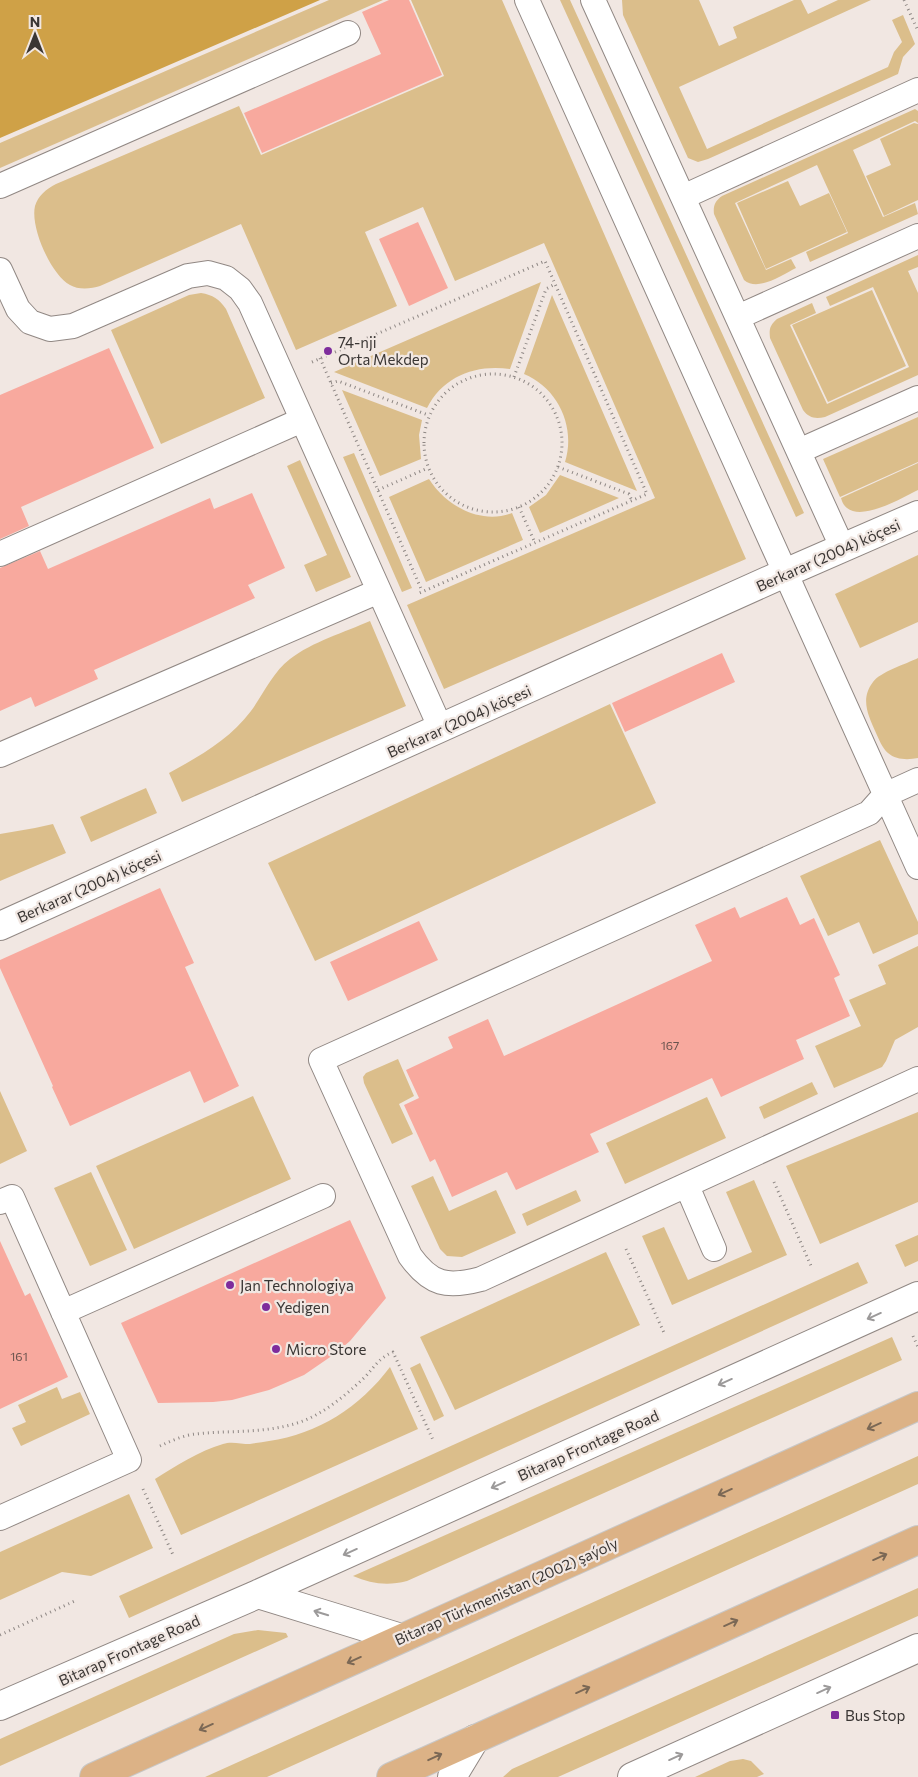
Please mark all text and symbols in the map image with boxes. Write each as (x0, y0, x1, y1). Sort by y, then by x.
north arrow (10, 10, 60, 60)
text: N (30, 13, 40, 30)
place label: 74-nji Orta Mekdep (338, 333, 429, 368)
marker: 74-nji Orta Mekdep (322, 345, 334, 357)
street label: Berkarar (2004) köçesi (753, 515, 903, 595)
street label: Berkarar (2004) köçesi (384, 681, 534, 761)
street label: Berkarar (2004) köçesi (14, 846, 164, 926)
house number: 167 (661, 1038, 679, 1052)
place label: Jan Technologiya (240, 1276, 354, 1294)
marker: Jan Technologiya (224, 1279, 236, 1291)
place label: Yedigen (276, 1298, 329, 1316)
marker: Yedigen (260, 1301, 272, 1313)
one-way arrow (867, 1311, 882, 1321)
place label: Micro Store (286, 1340, 367, 1358)
marker: Micro Store (270, 1343, 282, 1355)
house number: 161 (10, 1349, 28, 1363)
one-way arrow (718, 1378, 733, 1388)
street label: Bitarap Frontage Road (515, 1406, 661, 1484)
one-way arrow (867, 1421, 882, 1431)
one-way arrow (491, 1481, 506, 1491)
one-way arrow (718, 1488, 733, 1498)
street label: Bitarap Türkmenistan (2002) şaýoly (392, 1533, 621, 1649)
one-way arrow (343, 1548, 358, 1558)
one-way arrow (872, 1552, 887, 1561)
one-way arrow (314, 1608, 330, 1618)
street label: Bitarap Frontage Road (56, 1611, 202, 1689)
one-way arrow (723, 1618, 738, 1628)
one-way arrow (347, 1655, 362, 1665)
one-way arrow (575, 1685, 590, 1694)
one-way arrow (816, 1685, 831, 1695)
place label: Bus Stop (845, 1706, 905, 1724)
marker: Bus Stop (829, 1709, 841, 1721)
one-way arrow (199, 1722, 214, 1732)
one-way arrow (427, 1751, 442, 1761)
one-way arrow (668, 1752, 683, 1761)

